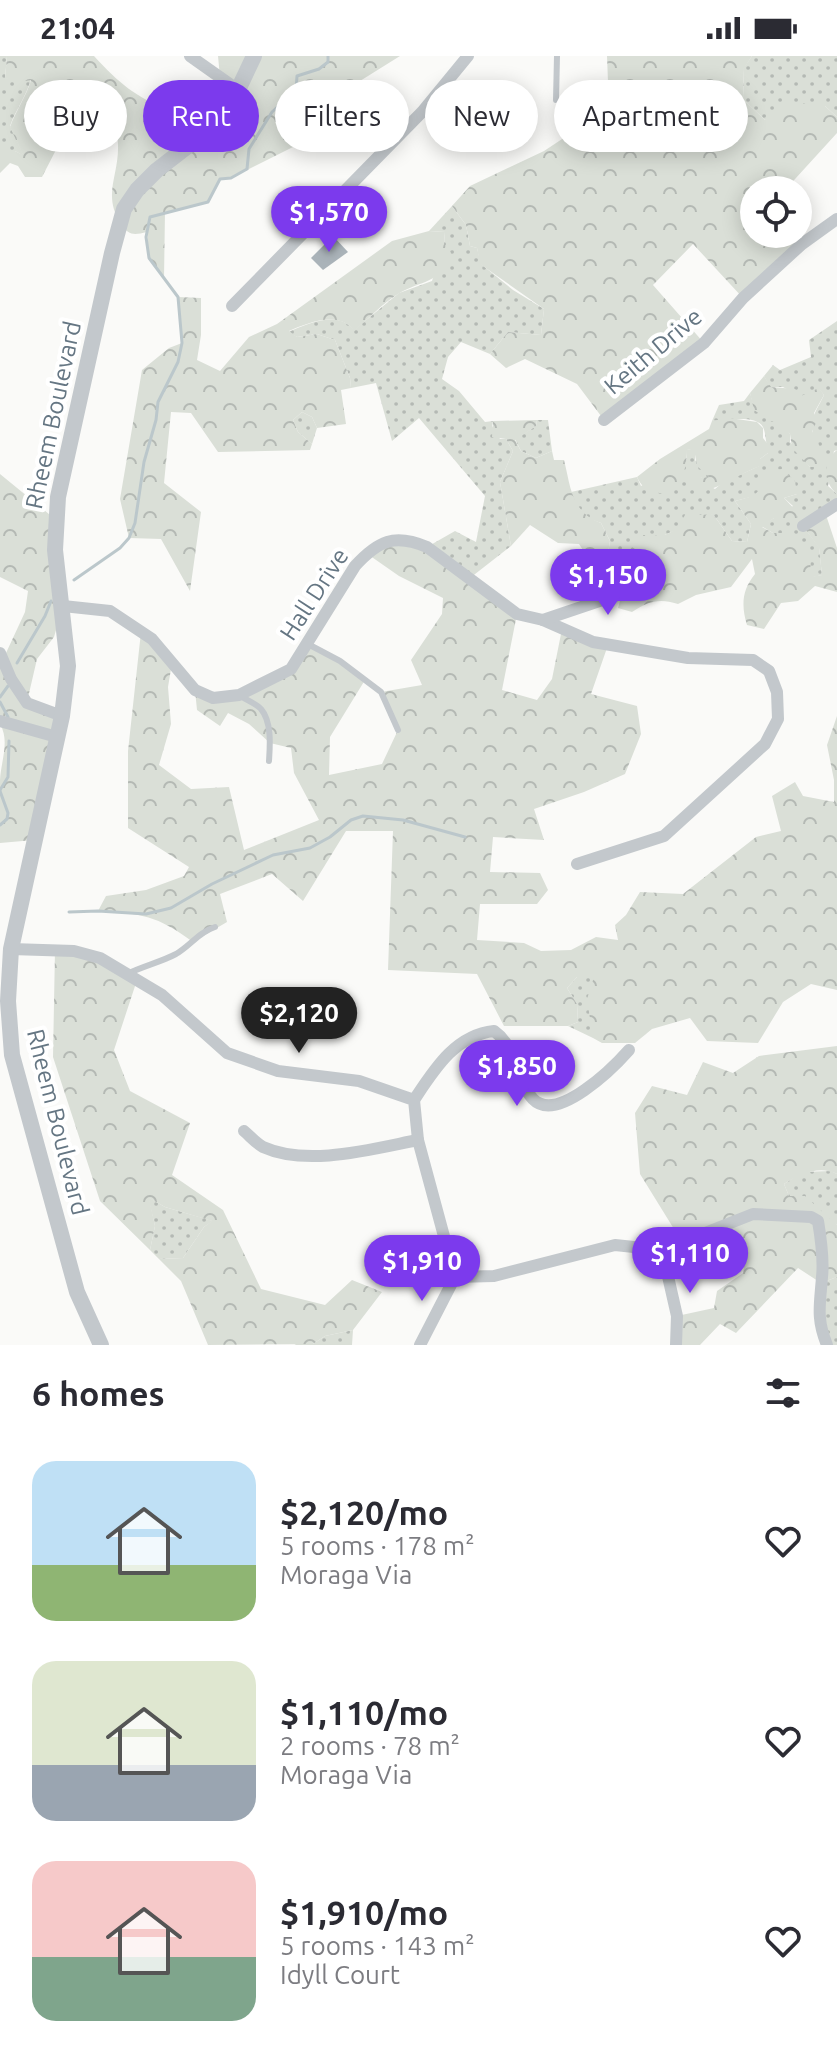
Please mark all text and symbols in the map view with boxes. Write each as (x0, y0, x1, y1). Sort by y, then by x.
text: 21:04 (40, 11, 115, 45)
chip: Buy (24, 80, 127, 152)
chip: Rent (143, 80, 259, 152)
chip: Filters (275, 80, 409, 152)
chip: New (425, 80, 538, 152)
chip: Apartment (554, 80, 748, 152)
map controls (740, 176, 812, 248)
button: locate (740, 176, 812, 248)
pin: $1,570 (264, 186, 394, 254)
text: $1,570 (289, 197, 369, 226)
street label: Keith Drive (599, 302, 707, 400)
street label: Rheem Boulevard (20, 319, 86, 511)
street label: Hall Drive (274, 543, 354, 645)
pin: $1,150 (543, 549, 673, 617)
text: $1,150 (568, 560, 648, 589)
pin: $2,120 (234, 987, 364, 1055)
text: $2,120 (259, 998, 339, 1027)
street label: Rheem Boulevard (22, 1026, 94, 1218)
pin: $1,850 (452, 1040, 582, 1108)
text: $1,850 (477, 1051, 557, 1080)
pin: $1,110 (625, 1227, 755, 1295)
pin: $1,910 (357, 1235, 487, 1303)
text: $1,110 (650, 1238, 730, 1267)
text: $1,910 (382, 1246, 462, 1275)
icon: filters (761, 1371, 805, 1415)
text: 6 homes (32, 1374, 165, 1412)
icon: home (96, 1493, 192, 1589)
text: $2,120/mo (280, 1493, 448, 1531)
icon: heart (761, 1519, 805, 1563)
text: 5 rooms · 178 m² (280, 1531, 475, 1560)
text: Moraga Via (280, 1560, 412, 1589)
icon: home (96, 1693, 192, 1789)
text: $1,110/mo (280, 1693, 448, 1731)
icon: heart (761, 1719, 805, 1763)
text: 2 rooms · 78 m² (280, 1731, 460, 1760)
text: Moraga Via (280, 1760, 412, 1789)
icon: home (96, 1893, 192, 1989)
text: $1,910/mo (280, 1893, 448, 1931)
icon: heart (761, 1919, 805, 1963)
text: 5 rooms · 143 m² (280, 1931, 475, 1960)
text: Idyll Court (280, 1960, 400, 1989)

